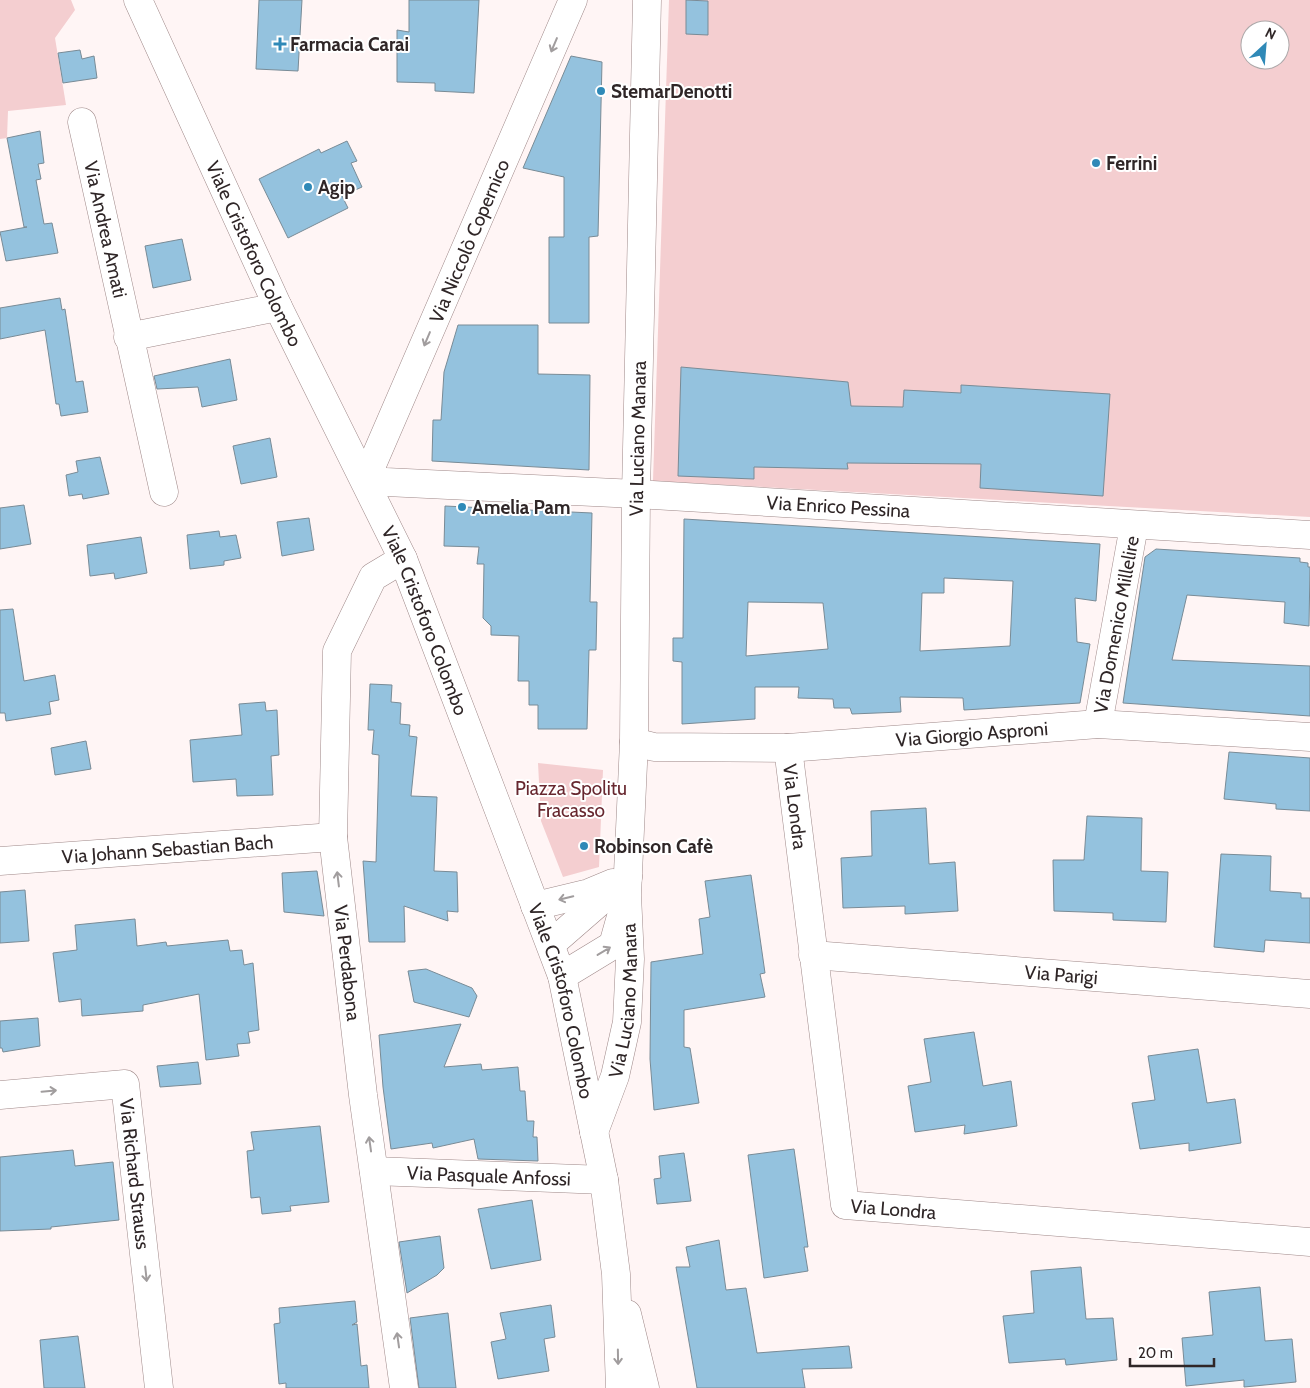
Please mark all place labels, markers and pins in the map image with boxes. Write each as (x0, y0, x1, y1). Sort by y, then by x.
place label: Farmacia Carai (290, 33, 409, 56)
marker: Farmacia Carai (274, 38, 286, 50)
place label: StemarDenotti (611, 80, 732, 103)
marker: StemarDenotti (595, 85, 607, 97)
place label: Ferrini (1106, 152, 1157, 175)
marker: Ferrini (1090, 157, 1102, 169)
place label: Agip (318, 176, 355, 199)
marker: Agip (302, 181, 314, 193)
place label: Amelia Pam (472, 496, 571, 519)
marker: Amelia Pam (456, 501, 468, 513)
place label: Robinson Cafè (594, 835, 713, 858)
marker: Robinson Cafè (578, 840, 590, 852)

